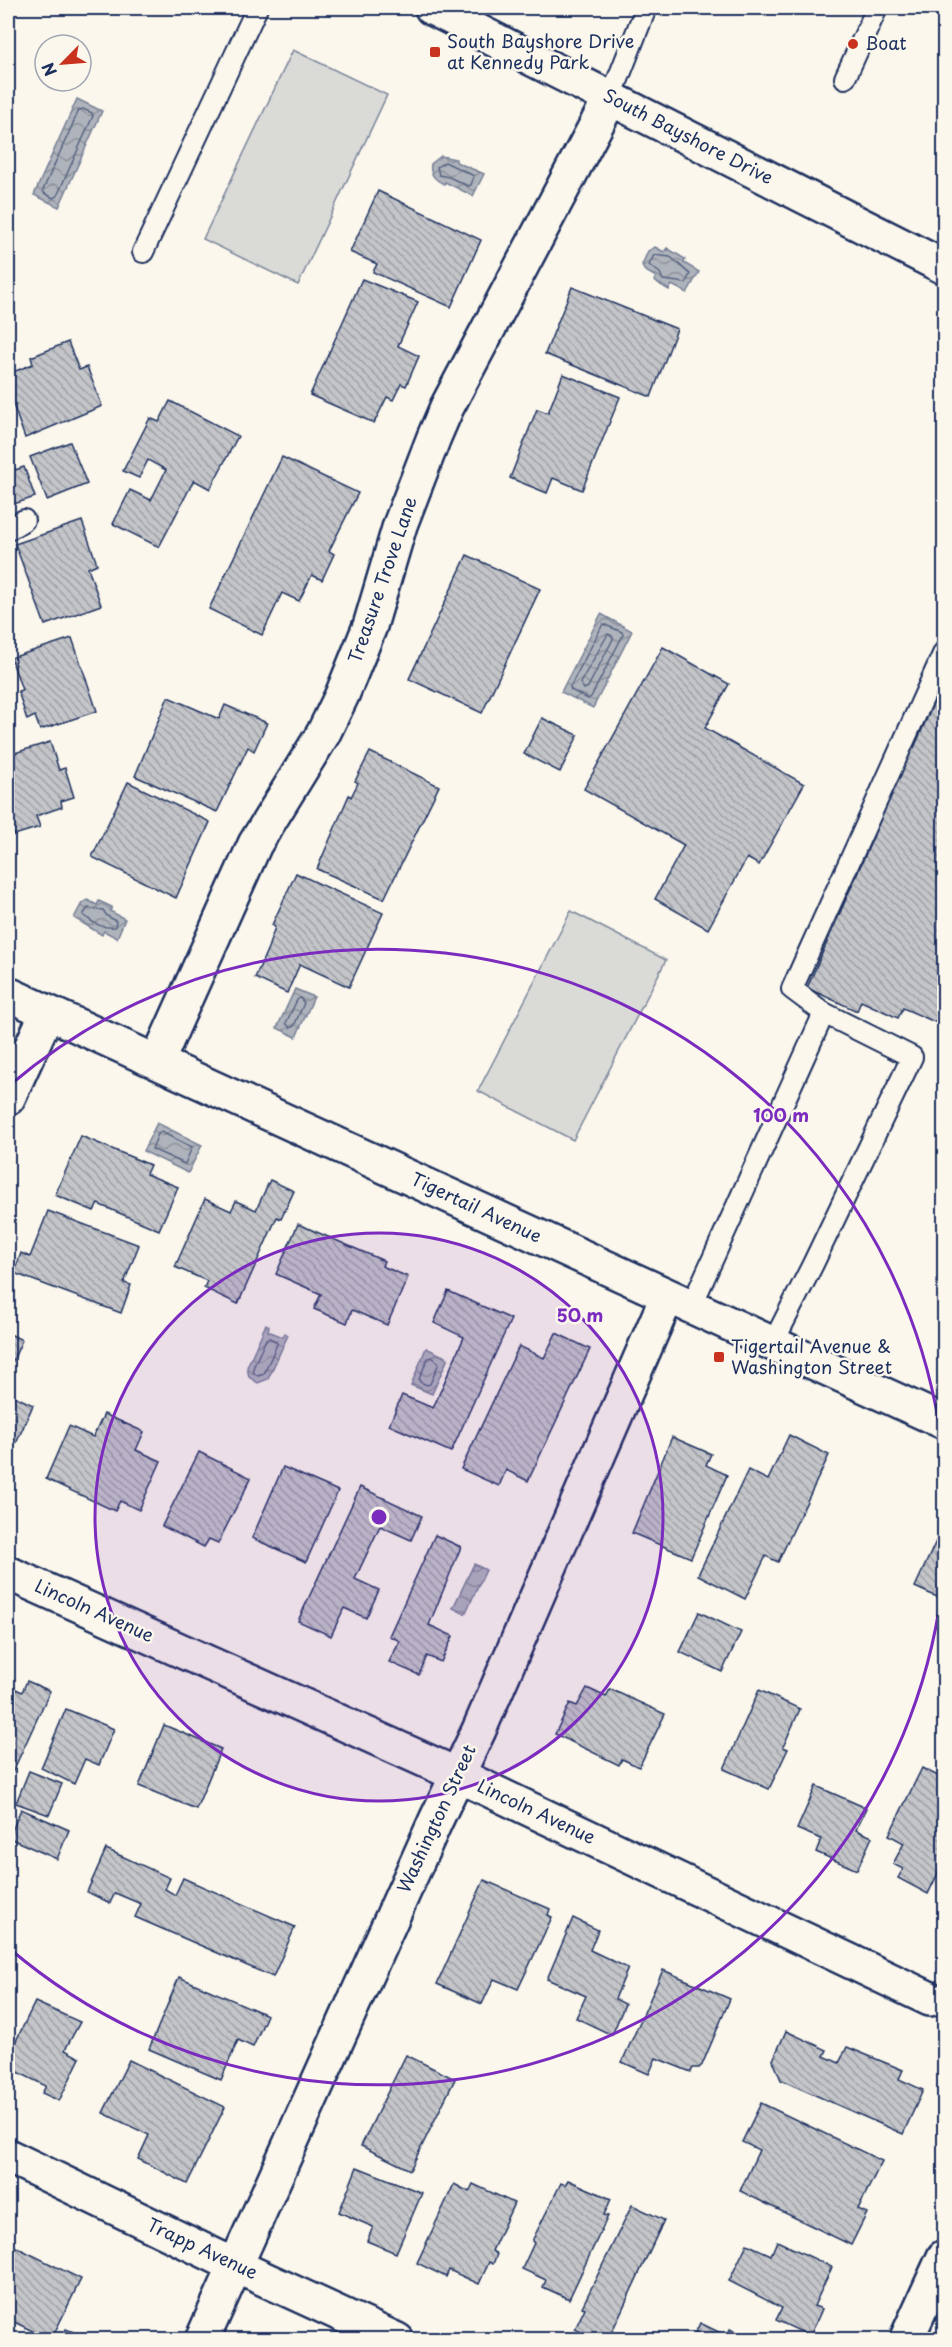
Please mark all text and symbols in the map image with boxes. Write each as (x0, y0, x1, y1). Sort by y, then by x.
place label: South Bayshore Drive at Kennedy Park (447, 27, 634, 75)
place label: Boat (865, 29, 907, 56)
north arrow (33, 33, 93, 93)
marker: Boat (846, 37, 860, 51)
marker: South Bayshore Drive at Kennedy Park (428, 45, 442, 59)
text: N (35, 59, 62, 81)
street label: South Bayshore Drive (599, 81, 778, 190)
street label: Treasure Trove Lane (340, 493, 423, 666)
text: 100 m (753, 1101, 809, 1128)
street label: Tigertail Avenue (407, 1165, 546, 1249)
text: 50 m (557, 1301, 603, 1328)
place label: Tigertail Avenue & Washington Street (731, 1332, 892, 1380)
marker: Tigertail Avenue & Washington Street (712, 1350, 726, 1364)
centre of rings (369, 1507, 389, 1527)
street label: Lincoln Avenue (31, 1571, 159, 1648)
street label: Washington Street (389, 1740, 482, 1897)
street label: Lincoln Avenue (473, 1771, 600, 1850)
street label: Trapp Avenue (143, 2210, 263, 2285)

